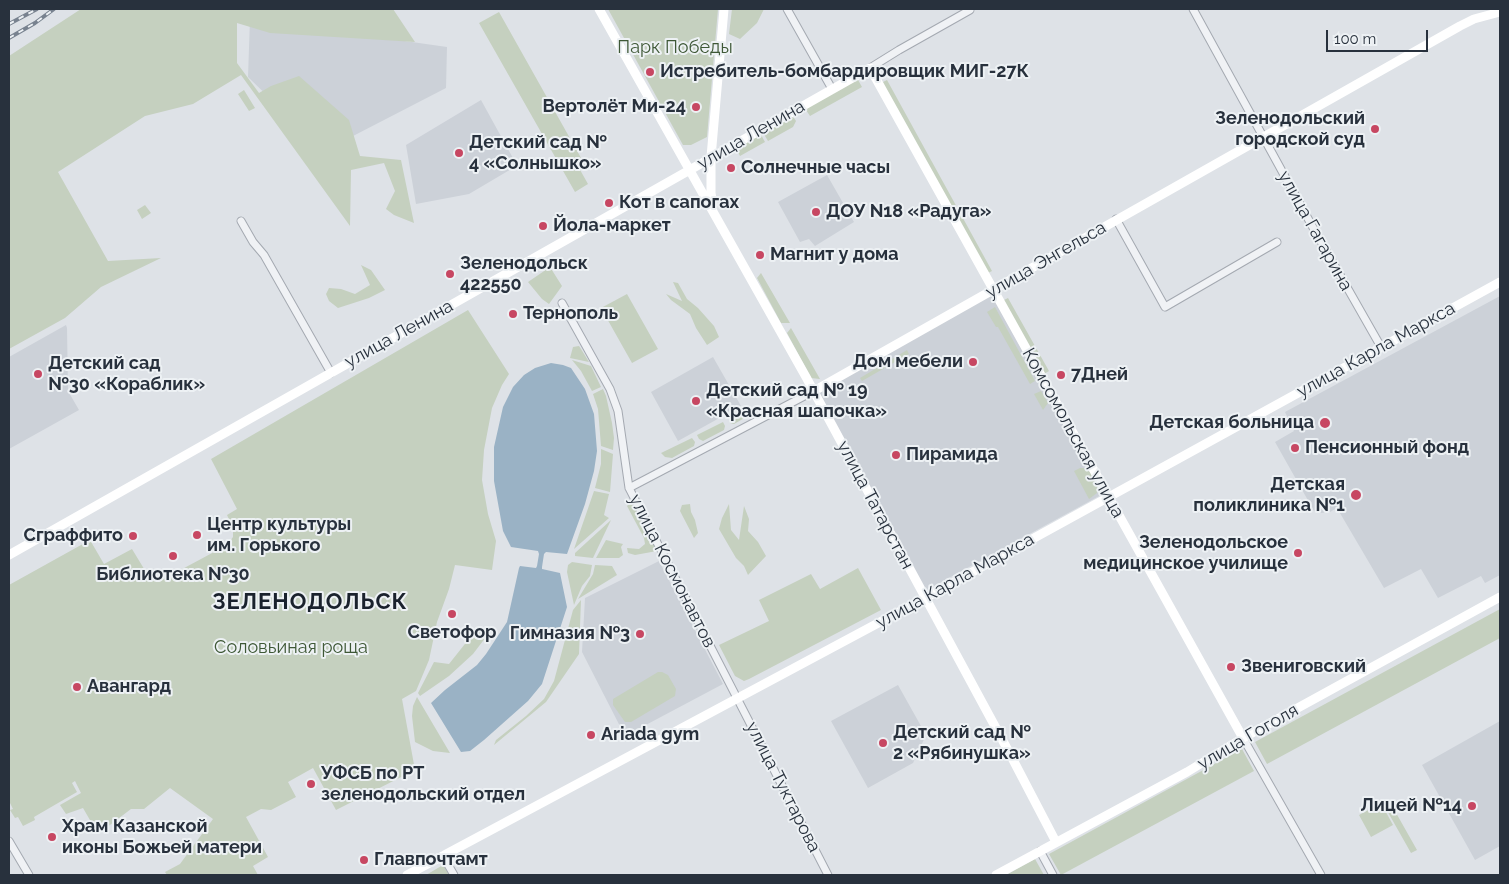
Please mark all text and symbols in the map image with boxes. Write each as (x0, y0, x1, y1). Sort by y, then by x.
scale bar (1329, 20, 1432, 52)
text: 100 m (1334, 30, 1376, 48)
park label: Парк Победы (617, 37, 733, 59)
place label: Истребитель-бомбардировщик МИГ-27К (660, 61, 1029, 83)
marker: Истребитель-бомбардировщик МИГ-27К (644, 66, 656, 78)
street label: улица Ленина (693, 95, 809, 175)
place label: Вертолёт Ми-24 (542, 96, 686, 118)
marker: Вертолёт Ми-24 (690, 101, 702, 113)
place label: Зеленодольский городской суд (1215, 108, 1365, 150)
marker: Зеленодольский городской суд (1369, 123, 1381, 135)
place label: Детский сад № 4 «Солнышко» (469, 132, 607, 174)
marker: Детский сад № 4 «Солнышко» (453, 147, 465, 159)
place label: Солнечные часы (741, 157, 890, 179)
marker: Солнечные часы (725, 162, 737, 174)
street label: улица Гагарина (1273, 167, 1357, 295)
place label: Кот в сапогах (619, 192, 739, 214)
marker: Кот в сапогах (603, 197, 615, 209)
place label: ДОУ N18 «Радуга» (826, 201, 991, 223)
marker: ДОУ N18 «Радуга» (810, 206, 822, 218)
place label: Йола-маркет (553, 215, 671, 237)
street label: улица Энгельса (982, 217, 1110, 303)
marker: Йола-маркет (537, 220, 549, 232)
place label: Магнит у дома (770, 244, 899, 266)
marker: Магнит у дома (754, 249, 766, 261)
place label: Зеленодольск 422550 (460, 253, 588, 296)
marker: Зеленодольск 422550 (444, 268, 456, 280)
street label: улица Ленина (341, 295, 457, 373)
street label: улица Карла Маркса (1293, 297, 1459, 403)
place label: Тернополь (523, 303, 618, 325)
marker: Тернополь (507, 308, 519, 320)
street label: Комсомольская улица (1017, 344, 1129, 522)
place label: Дом мебели (853, 351, 963, 373)
place label: Детский сад №30 «Кораблик» (48, 353, 205, 396)
marker: Дом мебели (967, 356, 979, 368)
place label: 7Дней (1071, 364, 1128, 386)
marker: Детский сад №30 «Кораблик» (32, 368, 44, 380)
marker: 7Дней (1055, 369, 1067, 381)
place label: Детский сад № 19 «Красная шапочка» (706, 380, 887, 422)
marker: Детский сад № 19 «Красная шапочка» (690, 395, 702, 407)
place label: Детская больница (1149, 412, 1314, 434)
marker: Детская больница (1318, 416, 1332, 430)
street label: улица Татарстан (832, 437, 918, 573)
place label: Пенсионный фонд (1305, 437, 1469, 459)
marker: Пенсионный фонд (1289, 442, 1301, 454)
place label: Пирамида (906, 444, 998, 466)
marker: Пирамида (890, 449, 902, 461)
place label: Детская поликлиника №1 (1193, 474, 1345, 516)
marker: Детская поликлиника №1 (1349, 488, 1363, 502)
street label: улица Космонавтов (624, 491, 720, 651)
place label: Центр культуры им. Горького (207, 514, 351, 556)
place label: Сграффито (24, 525, 123, 547)
street label: улица Карла Маркса (872, 528, 1038, 634)
marker: Центр культуры им. Горького (191, 529, 203, 541)
marker: Сграффито (127, 530, 139, 542)
place label: Зеленодольское медицинское училище (1083, 532, 1288, 574)
marker: Зеленодольское медицинское училище (1292, 547, 1304, 559)
marker: Библиотека №30 (167, 550, 179, 562)
place label: Библиотека №30 (96, 564, 250, 586)
district label: ЗЕЛЕНОДОЛЬСК (211, 589, 409, 615)
marker: Светофор (446, 608, 458, 620)
place label: Светофор (408, 622, 496, 644)
place label: Гимназия №3 (510, 623, 630, 645)
marker: Гимназия №3 (634, 628, 646, 640)
park label: Соловьиная роща (214, 637, 368, 659)
place label: Звениговский (1241, 656, 1366, 678)
marker: Звениговский (1225, 661, 1237, 673)
place label: Авангард (87, 676, 171, 698)
marker: Авангард (71, 681, 83, 693)
street label: улица Гоголя (1194, 699, 1302, 775)
street label: улица Туктарова (741, 718, 825, 856)
place label: Детский сад № 2 «Рябинушка» (893, 722, 1031, 764)
place label: Ariada gym (601, 724, 699, 746)
marker: Ariada gym (585, 729, 597, 741)
marker: Детский сад № 2 «Рябинушка» (877, 737, 889, 749)
place label: УФСБ по РТ зеленодольский отдел (321, 763, 525, 806)
marker: УФСБ по РТ зеленодольский отдел (305, 778, 317, 790)
place label: Лицей №14 (1361, 795, 1462, 817)
marker: Лицей №14 (1466, 800, 1478, 812)
place label: Храм Казанской иконы Божьей матери (62, 816, 262, 859)
marker: Храм Казанской иконы Божьей матери (46, 831, 58, 843)
place label: Главпочтамт (374, 849, 488, 871)
marker: Главпочтамт (358, 854, 370, 866)

